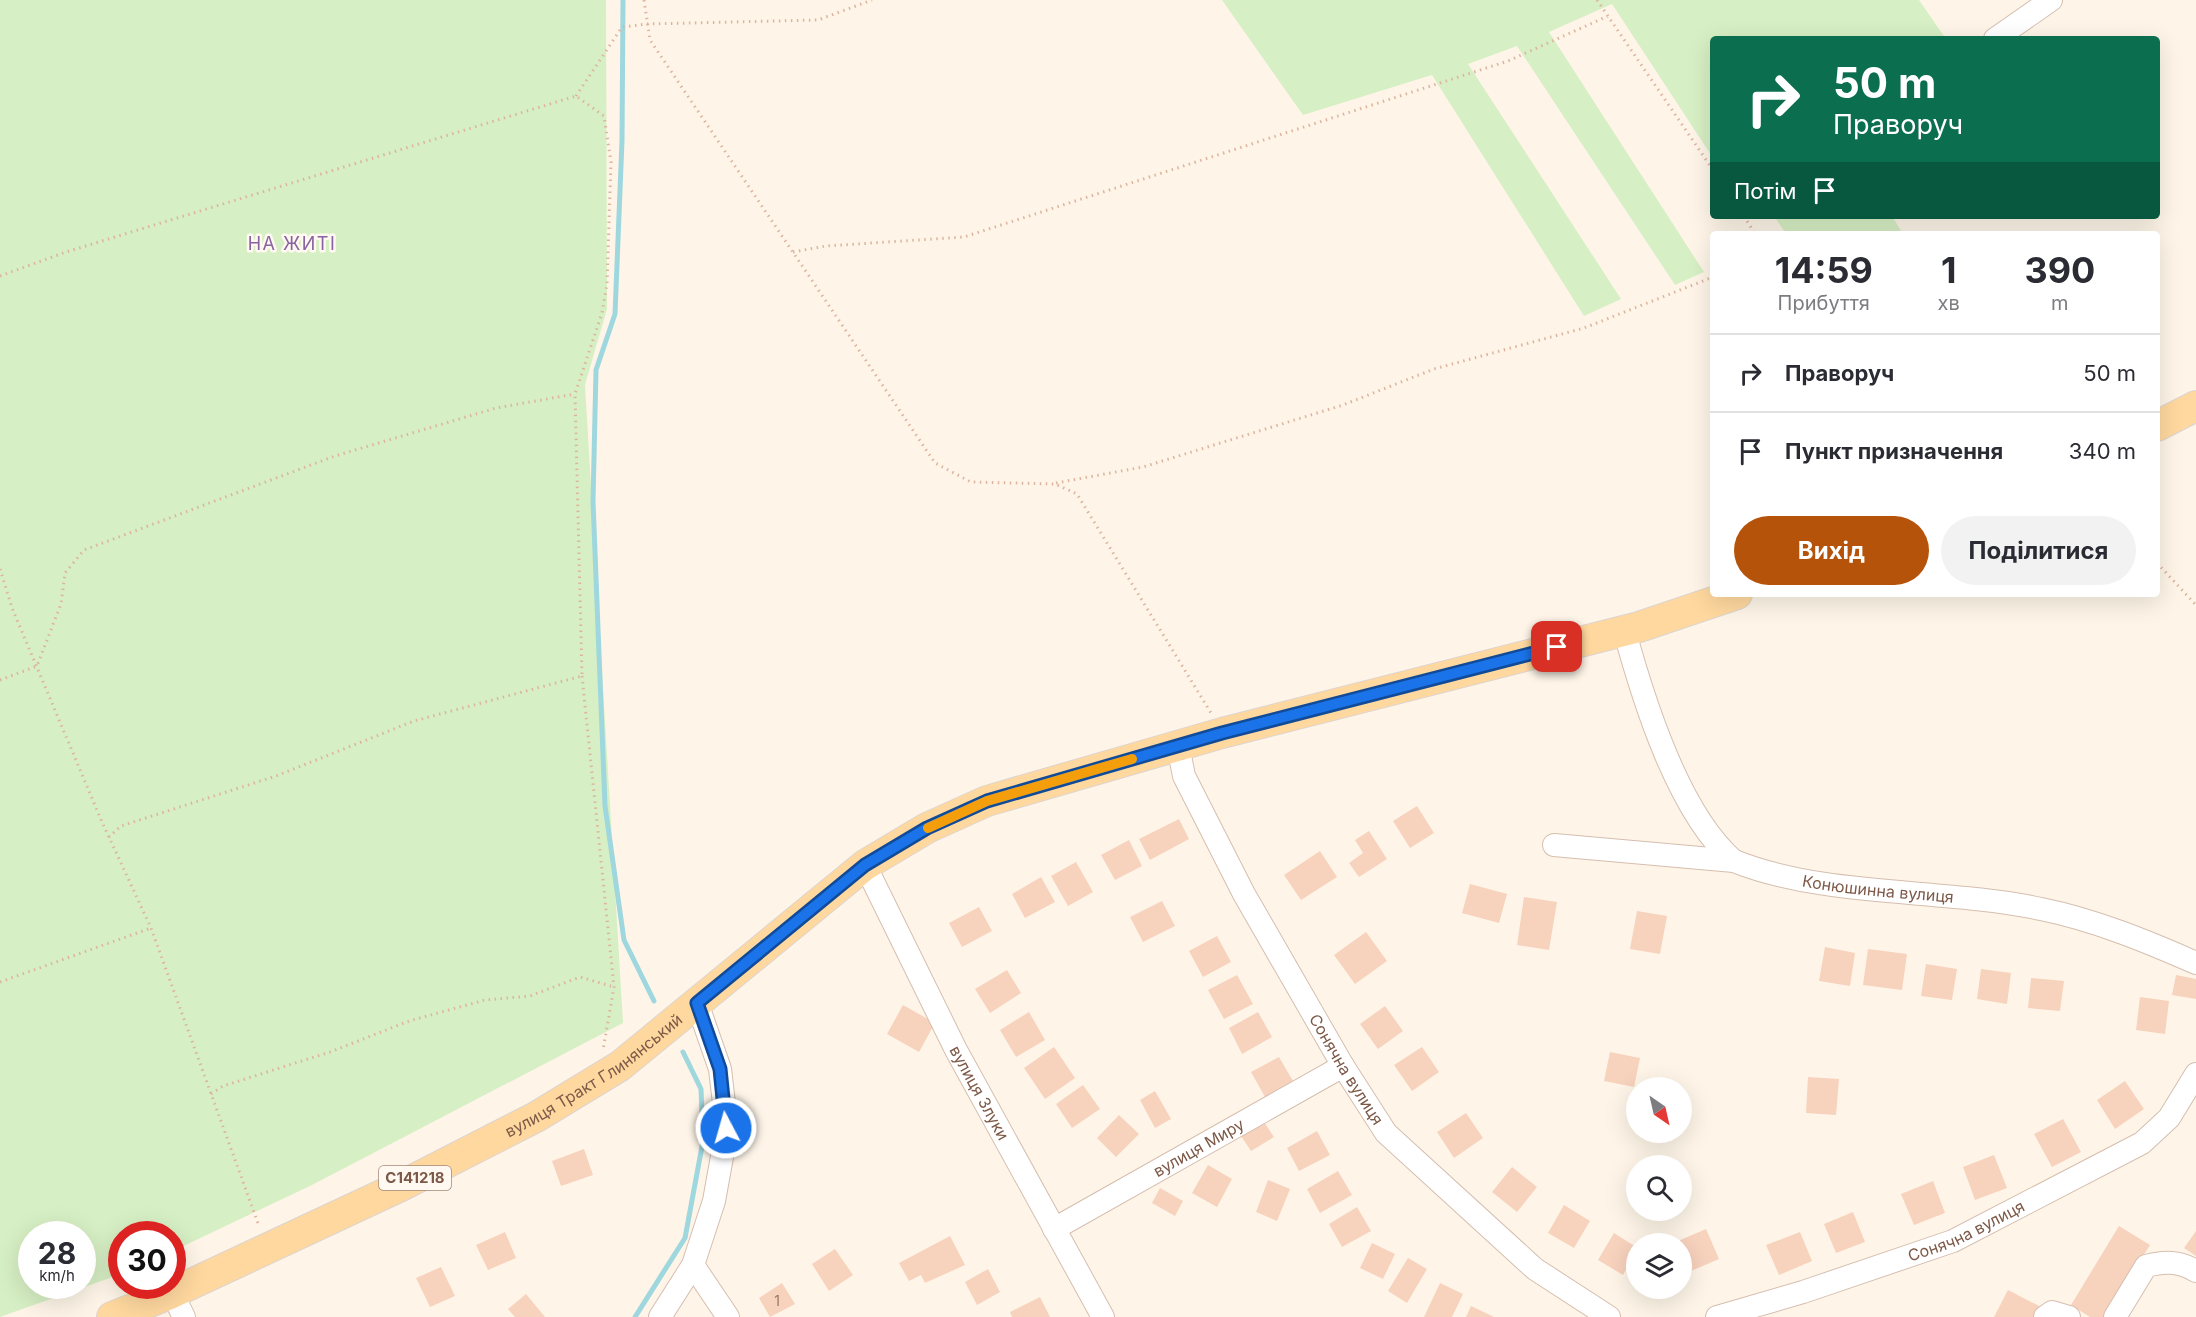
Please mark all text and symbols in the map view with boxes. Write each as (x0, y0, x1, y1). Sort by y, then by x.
text: 50 m (1833, 57, 1936, 108)
icon: right (1734, 60, 1812, 138)
text: Праворуч (1833, 108, 1963, 141)
icon: arrive (1808, 174, 1841, 207)
text: Потім (1734, 178, 1796, 204)
district label: НА ЖИТІ (248, 233, 336, 254)
text: 14:59 (1775, 248, 1873, 292)
text: 1 (1941, 248, 1956, 292)
text: 390 (2024, 248, 2095, 292)
text: Прибуття (1778, 291, 1870, 315)
text: хв (1938, 291, 1960, 315)
text: m (2051, 291, 2069, 315)
icon: right (1734, 357, 1767, 390)
text: Праворуч (1785, 360, 1894, 386)
text: 50 m (2083, 360, 2136, 386)
icon: arrive (1734, 435, 1767, 468)
text: Пункт призначення (1785, 438, 2003, 464)
text: 340 m (2069, 438, 2136, 464)
button: Вихід (1734, 516, 1929, 585)
button: Поділитися (1941, 516, 2136, 585)
pin (1531, 621, 1582, 672)
icon: arrive (1540, 630, 1573, 663)
street label: Конюшинна вулиця (1801, 870, 1955, 907)
street label: вулиця Тракт Глинянський (501, 1009, 686, 1141)
street label: Сонячна вулиця (1305, 1010, 1388, 1128)
street label: вулиця Злуки (945, 1042, 1014, 1144)
north arrow (1626, 1077, 1692, 1143)
map controls (1626, 1077, 1692, 1299)
position arrow (694, 1096, 758, 1160)
street label: вулиця Миру (1150, 1114, 1248, 1181)
button: search (1626, 1155, 1692, 1221)
road number: С141218 (379, 1166, 451, 1190)
street label: Сонячна вулиця (1905, 1196, 2028, 1266)
speed limit sign: 30 (108, 1221, 186, 1299)
button: layers (1626, 1233, 1692, 1299)
text: 28 (38, 1235, 76, 1271)
text: km/h (39, 1266, 75, 1285)
house number: 1 (774, 1292, 780, 1309)

